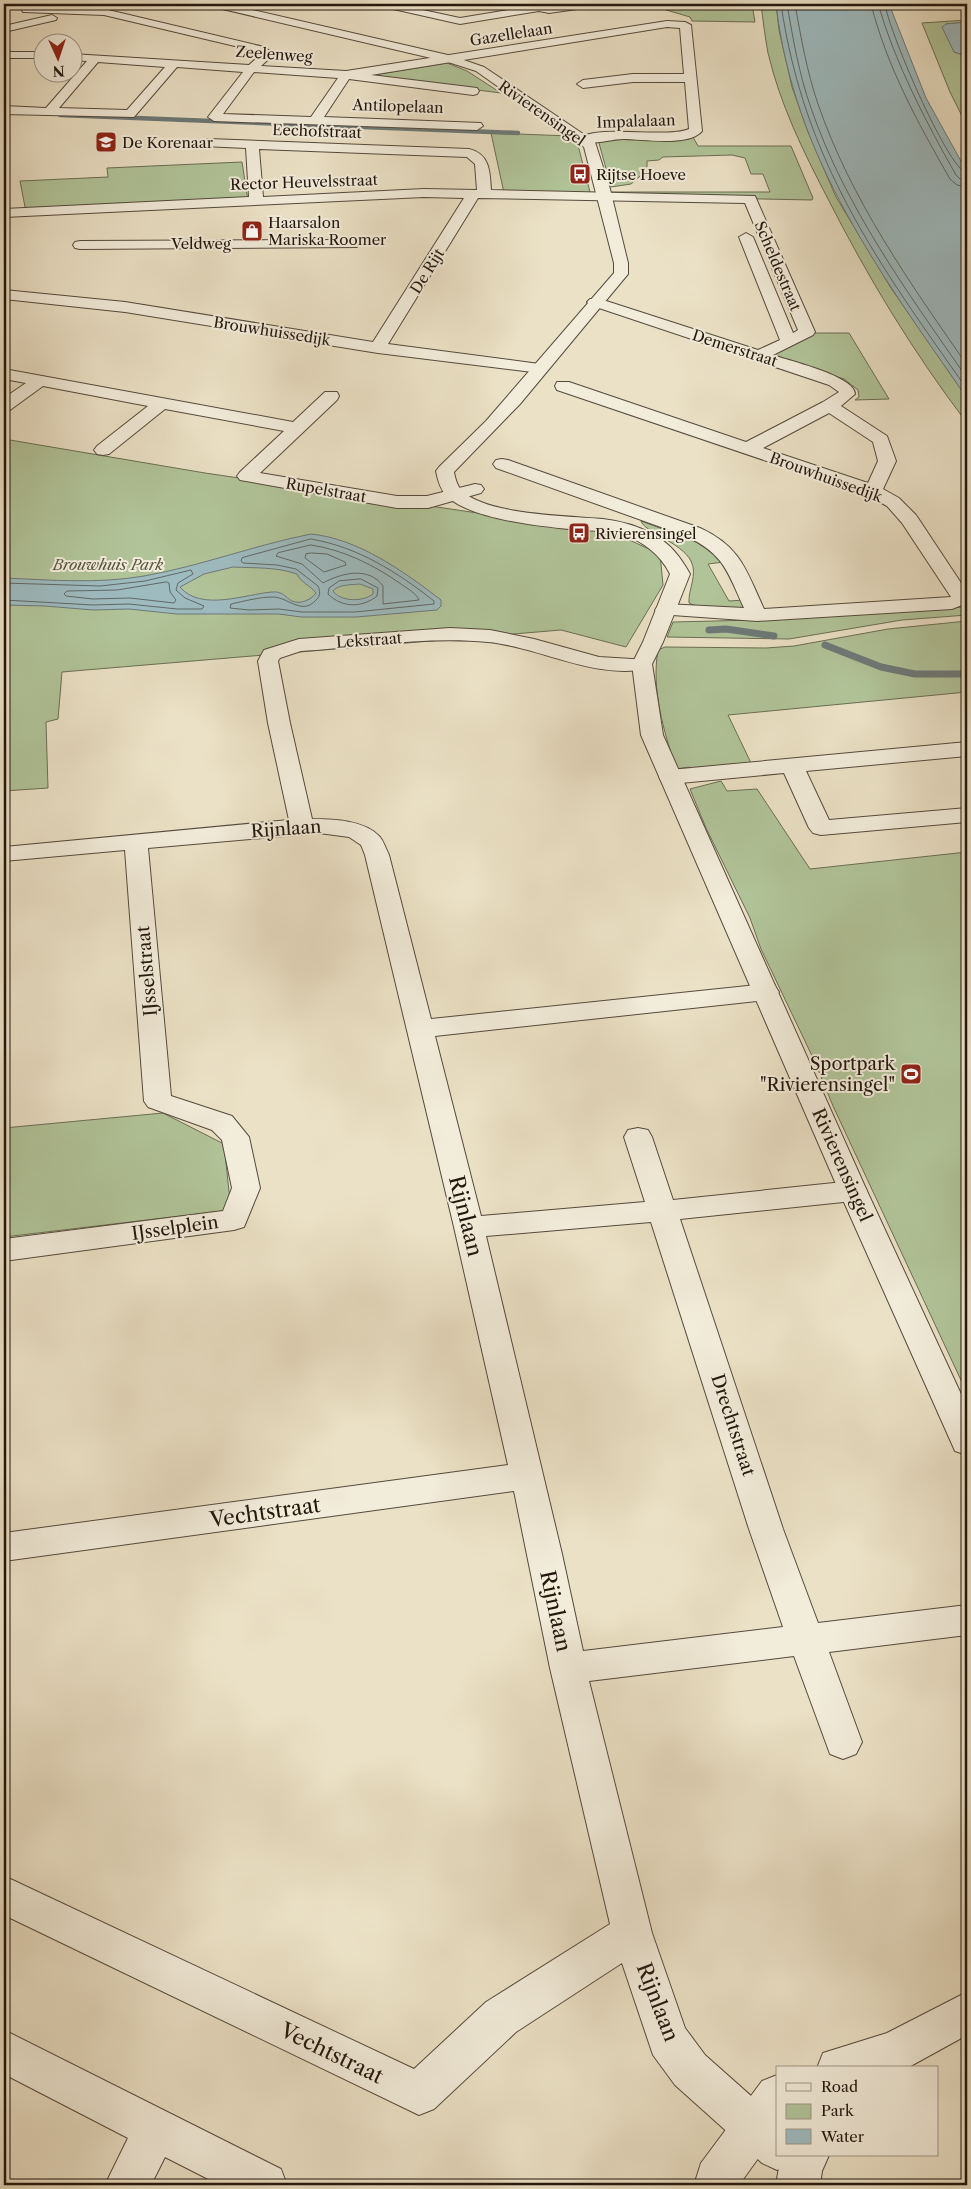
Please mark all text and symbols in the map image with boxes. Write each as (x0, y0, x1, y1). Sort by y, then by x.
street label: Gazellelaan (468, 18, 554, 50)
north arrow (32, 32, 82, 82)
street label: Zeelenweg (235, 42, 313, 66)
text: N (52, 62, 65, 80)
street label: Rivierensingel (495, 76, 589, 150)
street label: Antilopelaan (351, 95, 445, 117)
street label: Impalalaan (596, 110, 676, 132)
street label: Eechofstraat (272, 120, 363, 142)
school or university icon: De Korenaar (94, 130, 118, 154)
place label: De Korenaar (122, 133, 214, 152)
bus stop icon: Rijtse Hoeve (568, 162, 592, 186)
place label: Rijtse Hoeve (596, 165, 686, 184)
street label: Rector Heuvelsstraat (230, 170, 379, 194)
place label: Haarsalon Mariska Roomer (268, 213, 387, 249)
street label: Scheldestraat (751, 218, 806, 314)
shop icon: Haarsalon Mariska Roomer (240, 219, 264, 243)
street label: Veldweg (170, 234, 231, 253)
street label: De Rijt (406, 244, 449, 297)
street label: Brouwhuissedijk (212, 312, 333, 350)
street label: Demerstraat (690, 325, 781, 371)
street label: Brouwhuissedijk (767, 448, 886, 507)
street label: Rupelstraat (284, 474, 368, 507)
bus stop icon: Rivierensingel (567, 521, 591, 545)
place label: Rivierensingel (595, 524, 697, 543)
park label: Brouwhuis Park (52, 555, 164, 574)
street label: Lekstraat (335, 628, 403, 652)
street label: Rijnlaan (250, 816, 322, 842)
street label: IJsselstraat (132, 924, 162, 1017)
place label: Sportpark "Rivierensingel" (760, 1053, 897, 1096)
sports icon: Sportpark "Rivierensingel" (899, 1062, 923, 1086)
street label: Rivierensingel (807, 1105, 877, 1225)
street label: Rijnlaan (444, 1173, 488, 1259)
street label: IJsselplein (130, 1211, 220, 1245)
street label: Drechtstraat (706, 1371, 760, 1479)
street label: Vechtstraat (207, 1492, 322, 1532)
street label: Rijnlaan (535, 1568, 577, 1654)
street label: Rijnlaan (632, 1959, 684, 2045)
street label: Vechtstraat (276, 2017, 388, 2089)
legend (776, 2066, 938, 2156)
text: Road (821, 2077, 858, 2096)
text: Park (821, 2101, 855, 2120)
text: Water (820, 2127, 865, 2146)

